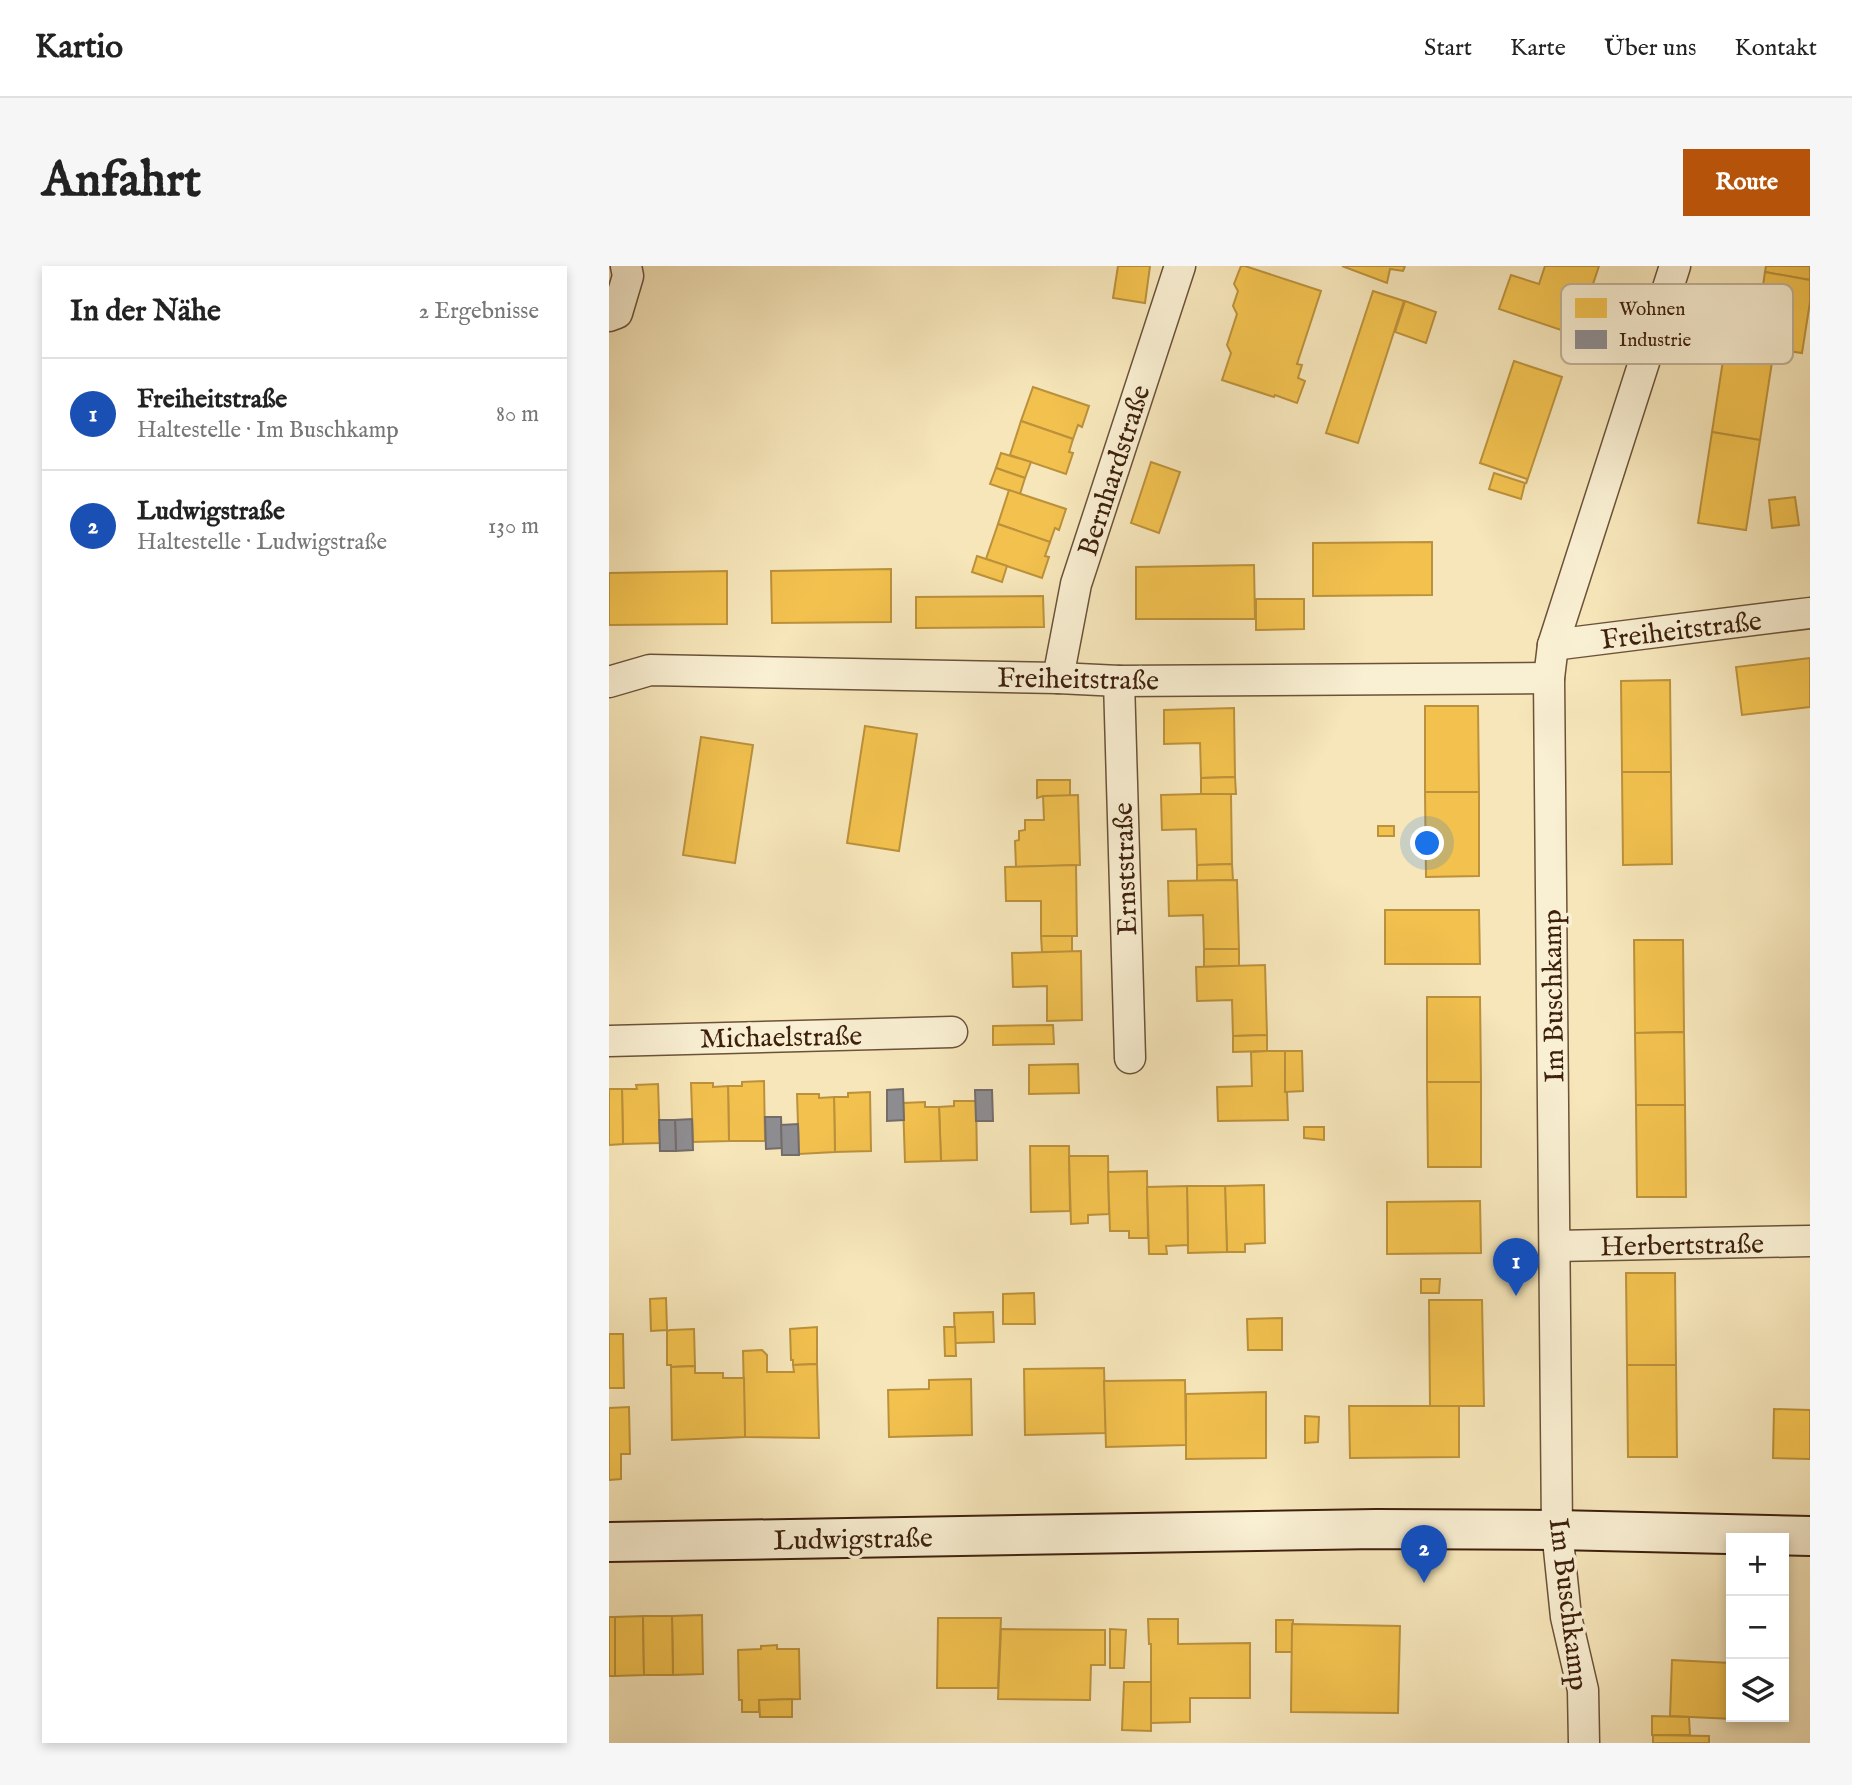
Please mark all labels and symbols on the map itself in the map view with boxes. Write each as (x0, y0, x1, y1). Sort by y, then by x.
legend (1561, 284, 1793, 364)
text: Wohnen (1619, 298, 1685, 322)
text: Industrie (1619, 329, 1691, 353)
street label: Bernhardstraße (1071, 381, 1160, 561)
street label: Freiheitstraße (1599, 604, 1764, 659)
street label: Freiheitstraße (997, 662, 1159, 699)
street label: Ernststraße (1107, 802, 1146, 936)
your location (1410, 826, 1444, 860)
street label: Im Buschkamp (1535, 909, 1574, 1083)
street label: Michaelstraße (700, 1020, 863, 1057)
street label: Herbertstraße (1600, 1228, 1764, 1265)
pin: 1 (1493, 1238, 1539, 1296)
street label: Im Buschkamp (1540, 1516, 1595, 1693)
street label: Ludwigstraße (773, 1522, 933, 1559)
pin: 2 (1401, 1525, 1447, 1583)

